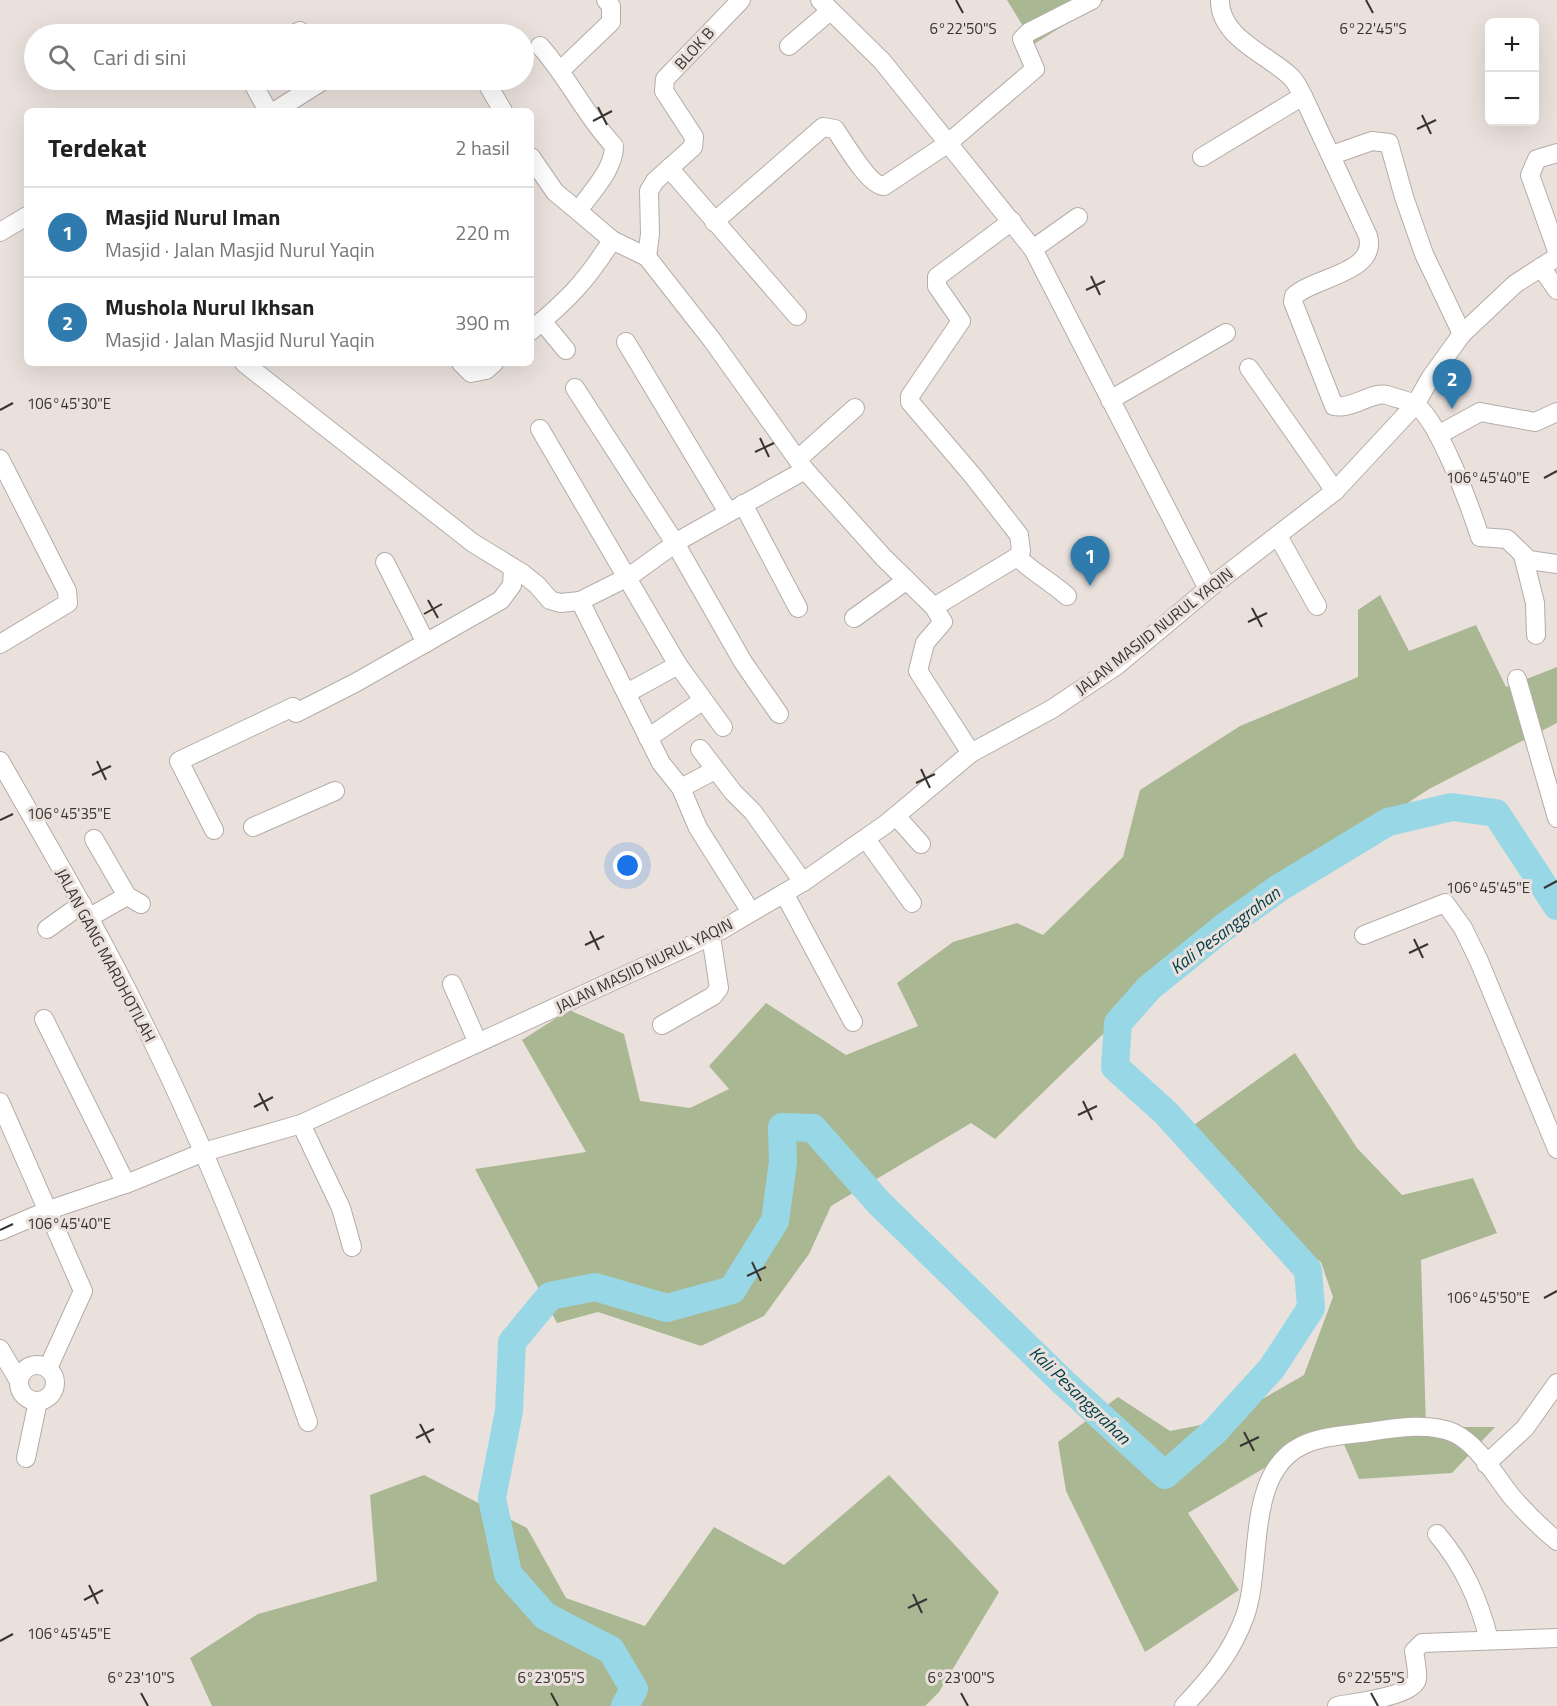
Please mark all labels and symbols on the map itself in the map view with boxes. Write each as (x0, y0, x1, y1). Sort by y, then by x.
text: 6°22'50"S (929, 17, 997, 40)
text: 6°22'45"S (1339, 17, 1407, 40)
street label: BLOK B (668, 21, 720, 75)
pin: 2 (1432, 360, 1472, 409)
text: 106°45'30"E (27, 392, 111, 415)
text: 106°45'40"E (1446, 466, 1530, 489)
pin: 1 (1070, 536, 1110, 586)
street label: JALAN MASJID NURUL YAQIN (1070, 562, 1238, 700)
text: 106°45'35"E (27, 802, 111, 825)
your location (613, 851, 642, 880)
street label: JALAN GANG MARDHOTILAH (50, 864, 162, 1046)
text: 106°45'45"E (1446, 876, 1530, 899)
water label: Kali Pesanggrahan (1164, 879, 1287, 980)
street label: JALAN MASJID NURUL YAQIN (551, 912, 737, 1018)
text: 106°45'40"E (27, 1212, 111, 1235)
text: 106°45'50"E (1446, 1286, 1530, 1309)
water label: Kali Pesanggrahan (1023, 1340, 1137, 1451)
text: 106°45'45"E (27, 1622, 111, 1645)
text: 6°23'10"S (107, 1666, 175, 1689)
text: 6°23'05"S (517, 1666, 585, 1689)
text: 6°23'00"S (927, 1666, 995, 1689)
text: 6°22'55"S (1337, 1666, 1405, 1689)

